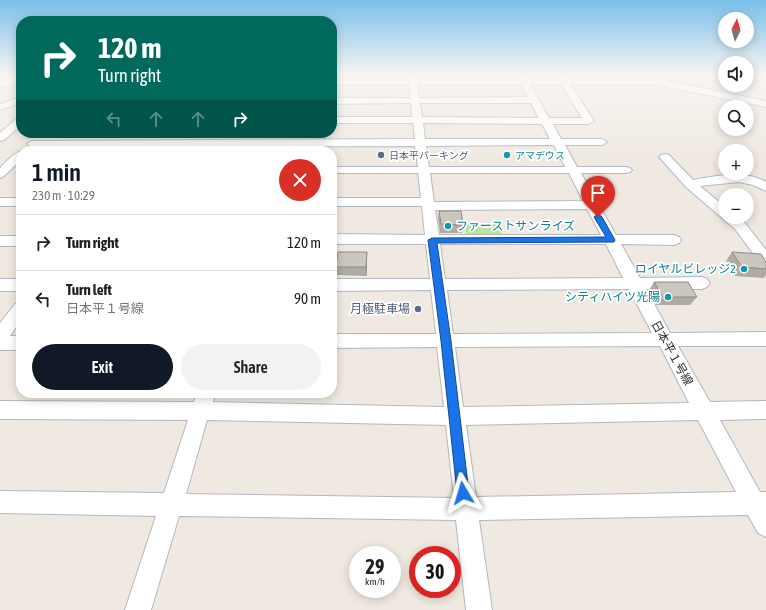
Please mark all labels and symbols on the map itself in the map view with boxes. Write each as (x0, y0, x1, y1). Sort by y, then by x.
north arrow (718, 12, 754, 48)
marker: 日本平パーキング (376, 150, 386, 160)
place label: 日本平パーキング (389, 150, 469, 161)
marker: アマデウス (502, 150, 512, 160)
place label: アマデウス (515, 150, 565, 161)
pin (581, 176, 615, 217)
place label: ファーストサンライズ (456, 219, 575, 233)
marker: ファーストサンライズ (443, 221, 453, 231)
place label: ロイヤルビレッジ2 (635, 262, 736, 276)
marker: ロイヤルビレッジ2 (739, 264, 749, 274)
place label: シティハイツ光陽 (565, 290, 660, 304)
marker: シティハイツ光陽 (663, 292, 673, 302)
place label: 月極駐車場 (350, 302, 410, 316)
marker: 月極駐車場 (413, 304, 423, 314)
street label: 日本平１号線 (648, 318, 696, 388)
position arrow (442, 472, 484, 514)
speed limit sign: 30 (409, 546, 461, 598)

